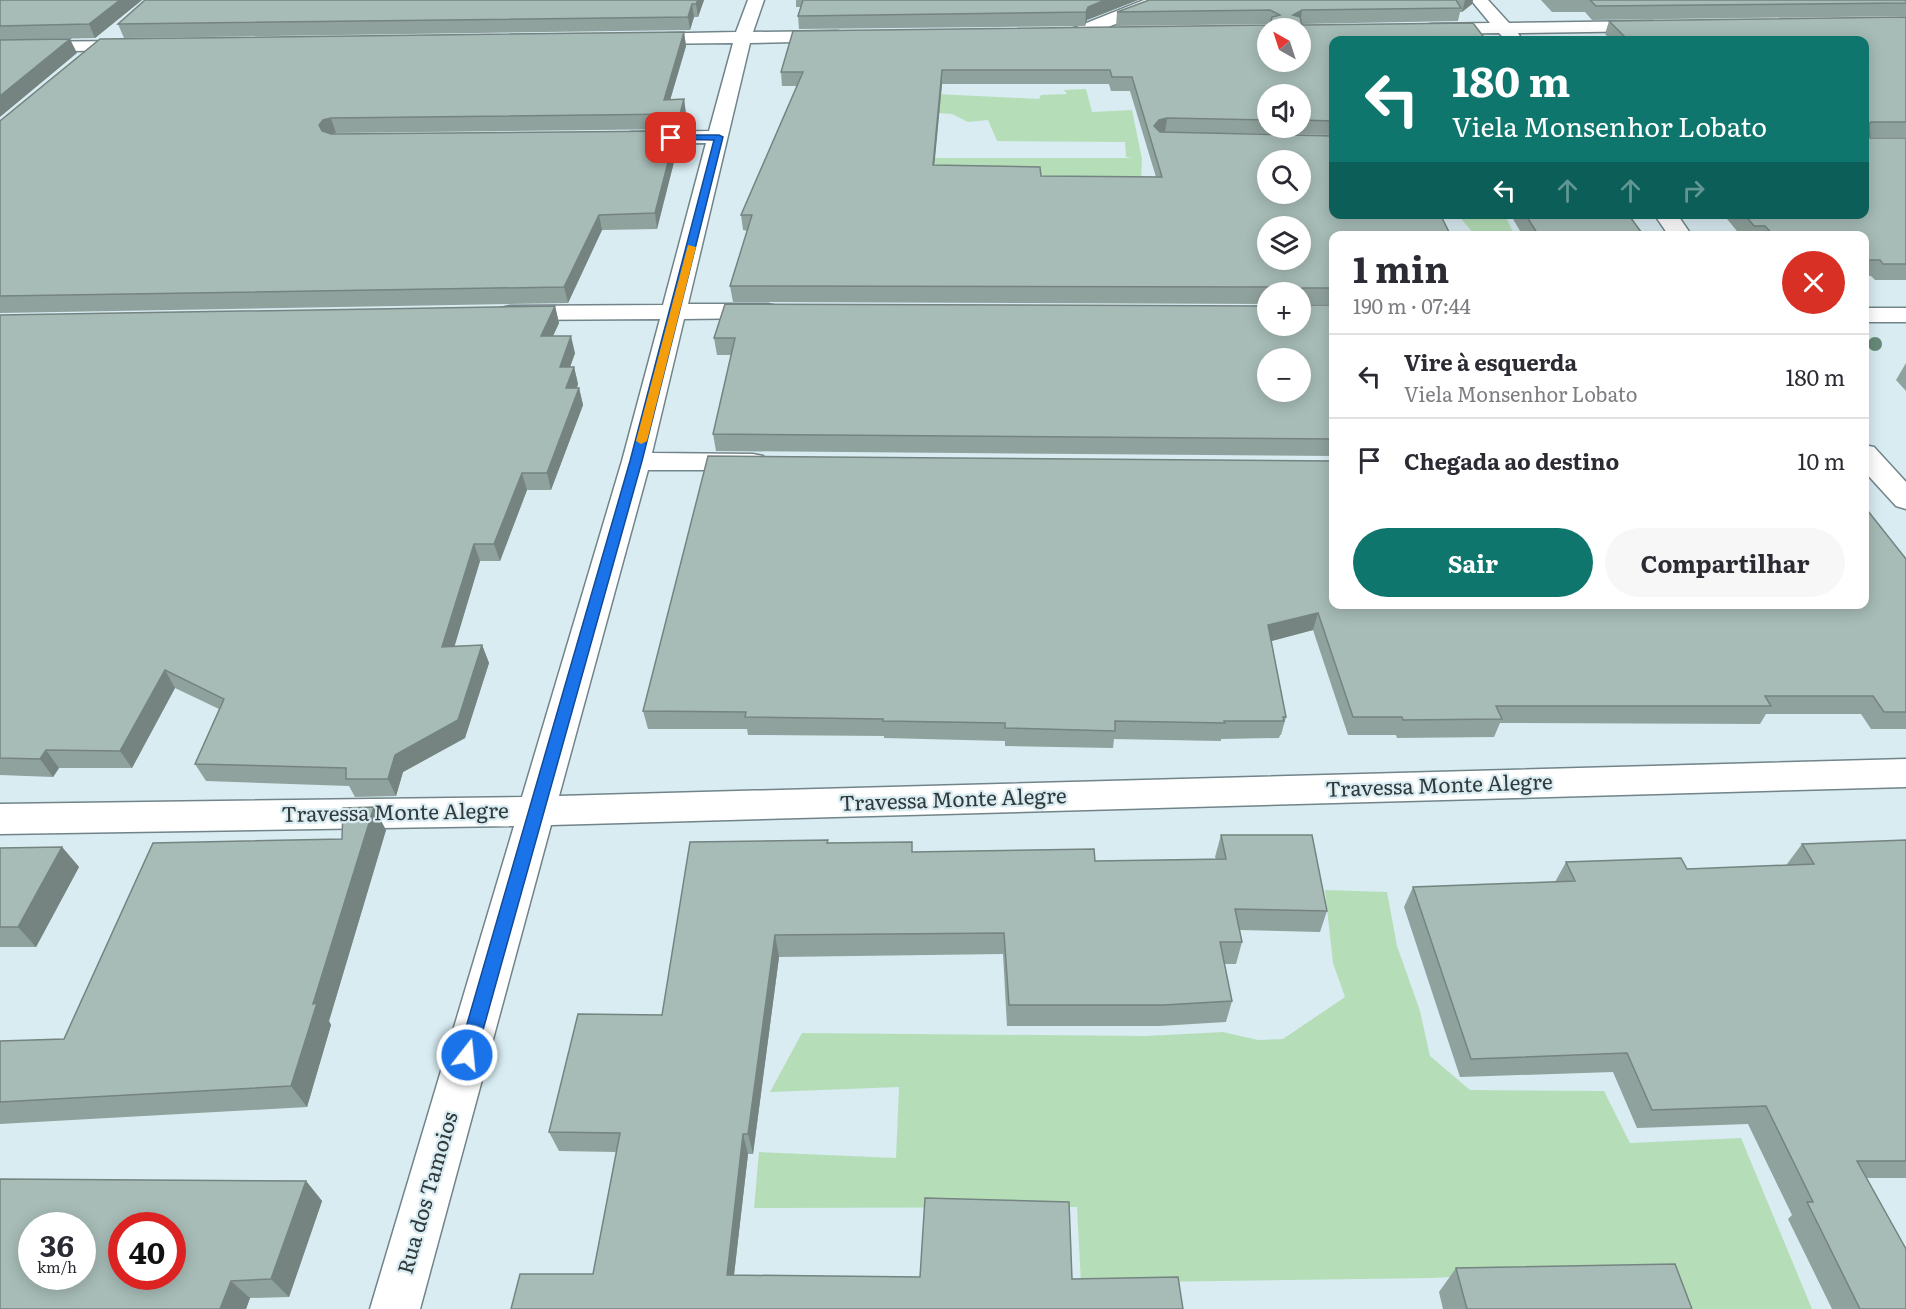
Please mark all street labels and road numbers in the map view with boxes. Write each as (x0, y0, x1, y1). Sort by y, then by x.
street label: Travessa Monte Alegre (1325, 764, 1553, 803)
street label: Travessa Monte Alegre (839, 778, 1067, 817)
street label: Travessa Monte Alegre (281, 793, 509, 828)
street label: Rua dos Tamoios (388, 1107, 464, 1277)

